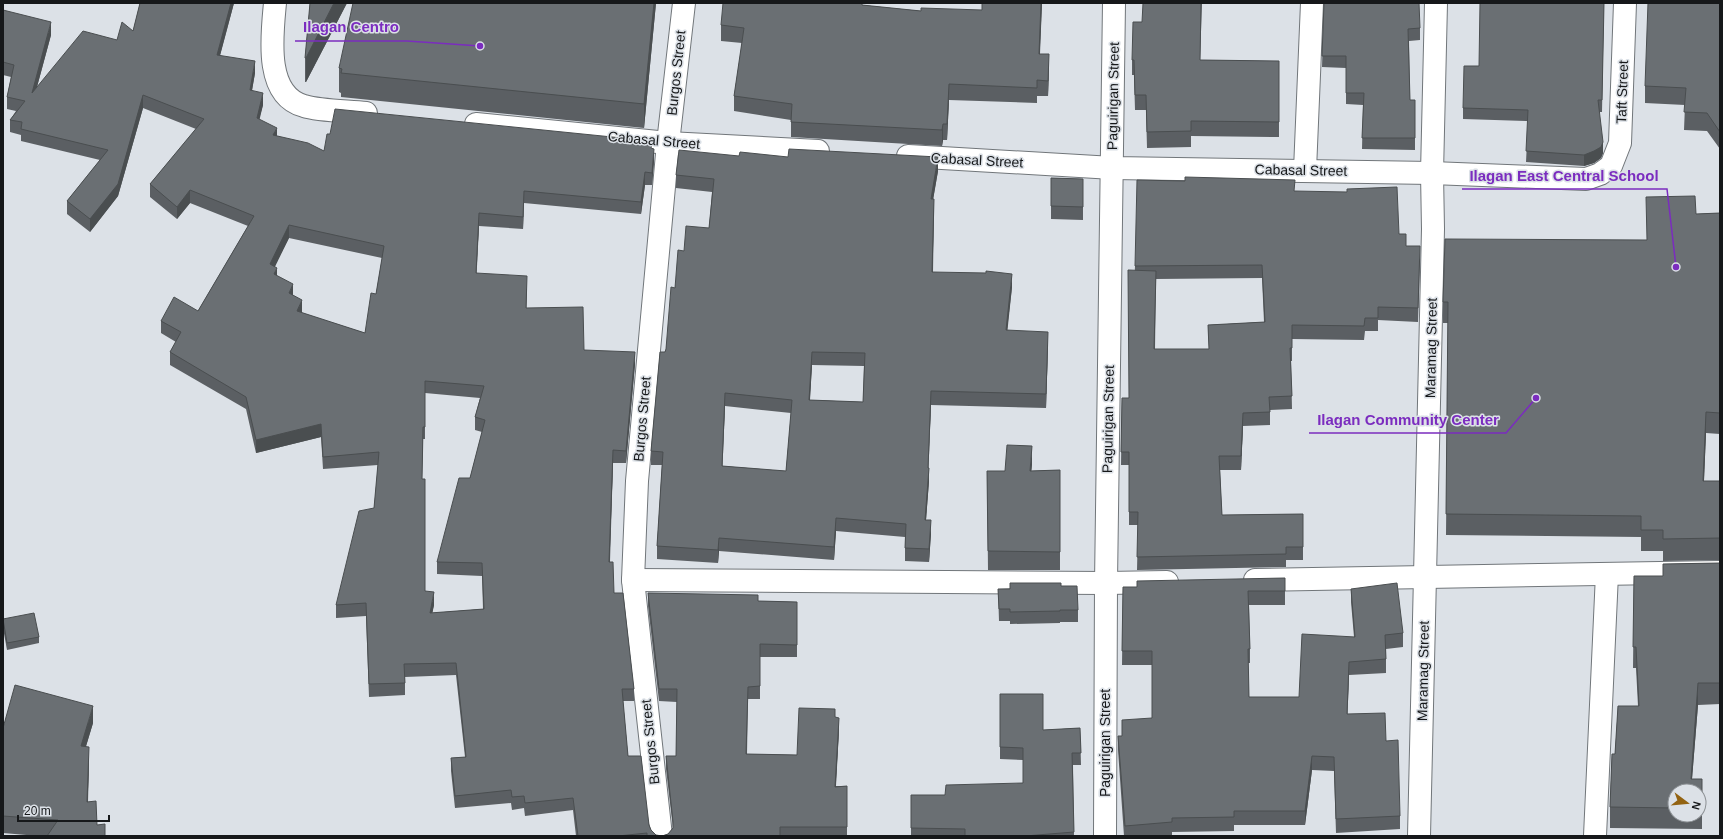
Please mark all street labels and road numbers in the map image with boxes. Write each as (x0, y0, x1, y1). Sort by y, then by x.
street label: Burgos Street (664, 29, 688, 116)
street label: Paguirigan Street (1104, 42, 1122, 150)
street label: Taft Street (1613, 60, 1631, 124)
street label: Cabasal Street (607, 128, 701, 152)
street label: Cabasal Street (930, 150, 1024, 170)
street label: Cabasal Street (1255, 161, 1348, 179)
street label: Maramag Street (1422, 298, 1440, 398)
street label: Paguirigan Street (1099, 365, 1117, 473)
street label: Burgos Street (630, 376, 654, 462)
street label: Maramag Street (1414, 621, 1432, 721)
street label: Paguirigan Street (1097, 689, 1113, 797)
street label: Burgos Street (638, 698, 662, 785)

